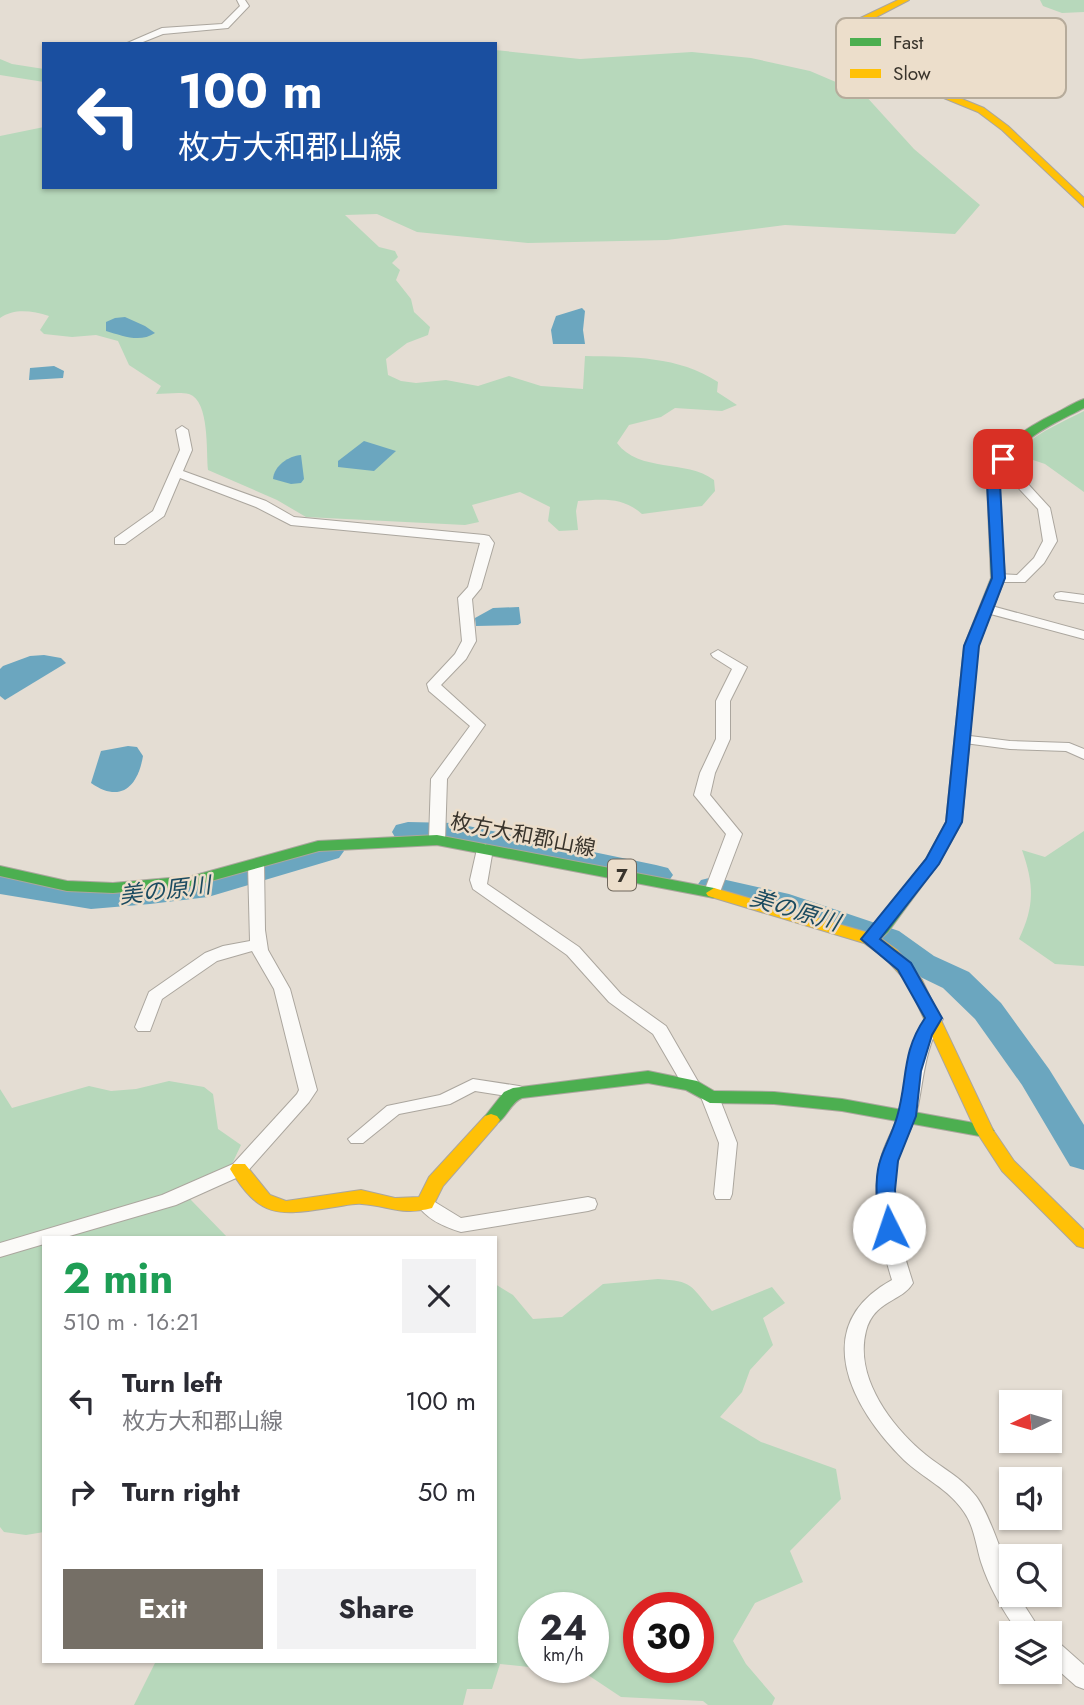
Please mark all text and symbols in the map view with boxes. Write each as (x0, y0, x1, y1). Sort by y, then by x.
legend (836, 18, 1066, 98)
text: Fast (893, 29, 924, 56)
text: 100 m (178, 56, 323, 126)
text: Slow (893, 60, 931, 87)
icon: left (63, 70, 154, 161)
text: 枚方大和郡山線 (178, 124, 402, 170)
pin (973, 429, 1033, 489)
icon: arrive (984, 440, 1022, 478)
street label: 枚方大和郡山線 (448, 806, 598, 864)
road number: 7 (608, 860, 636, 890)
water label: 美の原川 (117, 867, 216, 912)
water label: 美の原川 (746, 880, 847, 941)
position arrow (852, 1191, 926, 1265)
text: 2 min (63, 1248, 173, 1309)
button: close (402, 1259, 476, 1333)
text: 510 m · 16:21 (63, 1305, 200, 1339)
text: Turn left (122, 1364, 222, 1402)
icon: left (63, 1382, 101, 1420)
text: 100 m (405, 1382, 476, 1420)
north arrow (999, 1390, 1062, 1452)
map controls (999, 1390, 1062, 1684)
text: 枚方大和郡山線 (122, 1404, 283, 1438)
button: sound (999, 1467, 1062, 1530)
icon: right (63, 1473, 101, 1511)
text: Turn right (122, 1473, 240, 1511)
text: 50 m (418, 1473, 476, 1511)
button: search (999, 1544, 1062, 1607)
button: Exit (63, 1569, 263, 1649)
button: Share (277, 1569, 476, 1649)
speed limit sign: 30 (623, 1592, 714, 1683)
text: 24 (540, 1603, 587, 1653)
button: layers (999, 1621, 1062, 1684)
text: km/h (543, 1642, 584, 1668)

